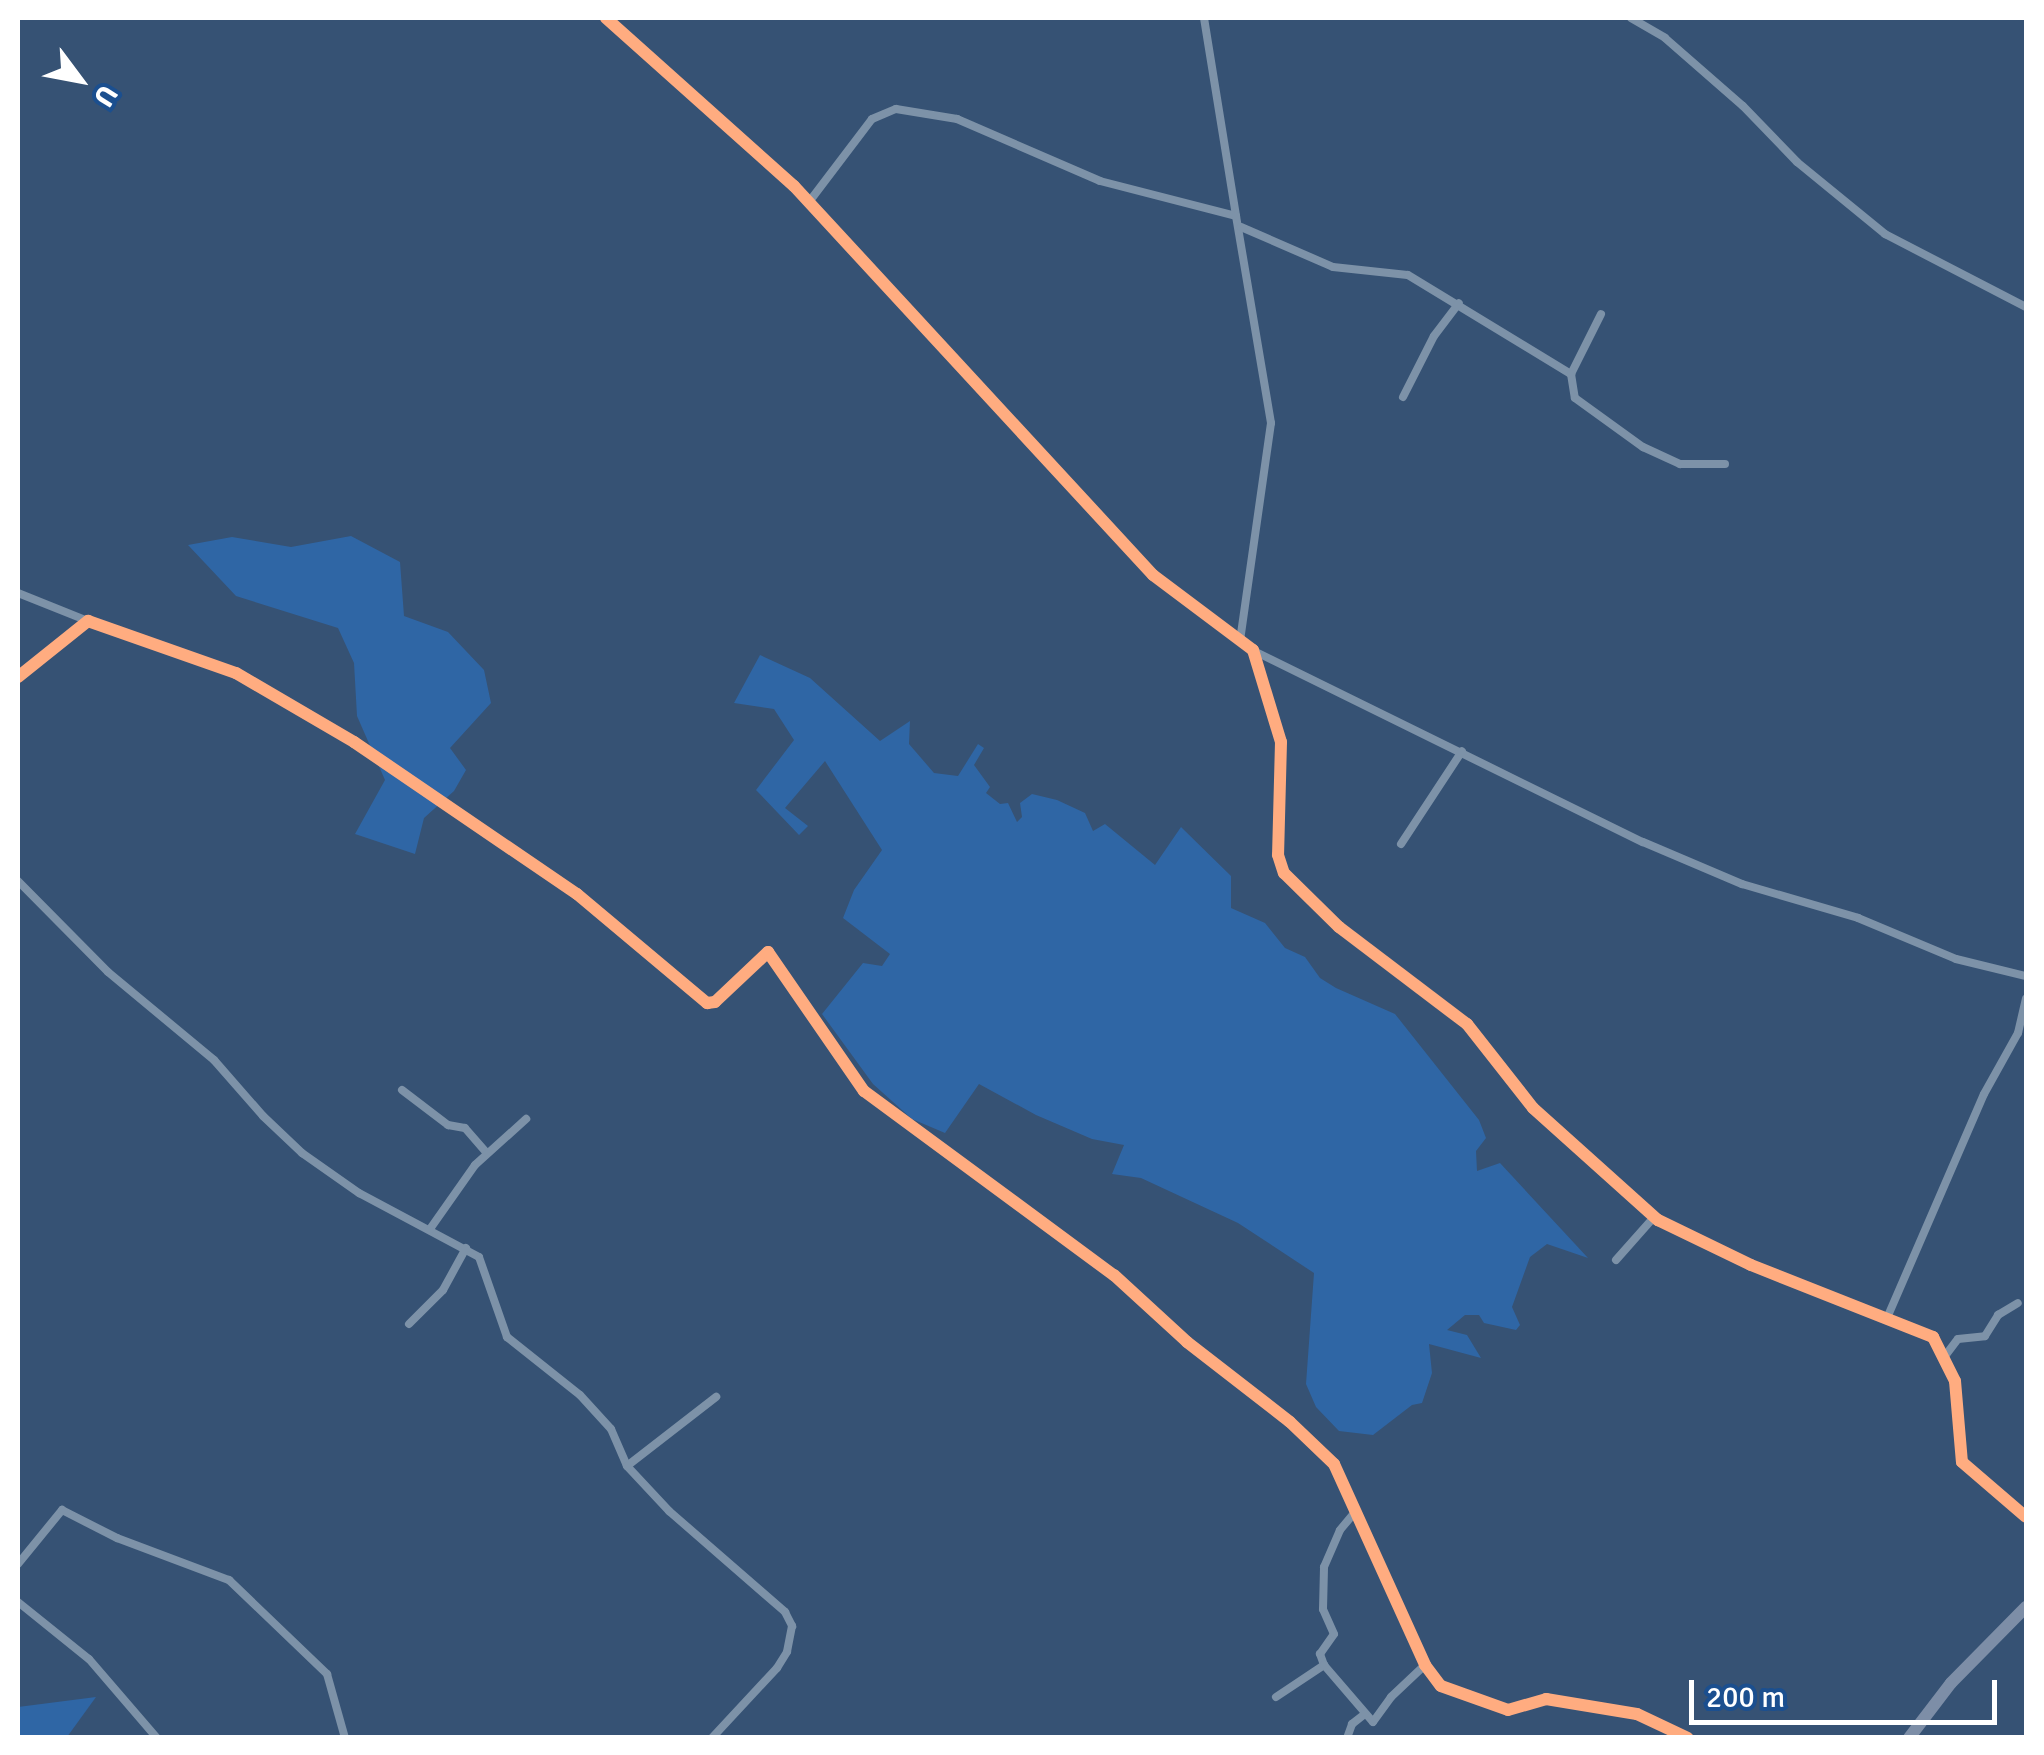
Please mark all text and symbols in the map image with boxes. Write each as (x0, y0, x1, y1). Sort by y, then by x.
north arrow (30, 30, 130, 130)
text: U (86, 79, 125, 113)
scale bar (1694, 1660, 2002, 1722)
text: 200 m (1706, 1679, 1785, 1716)

